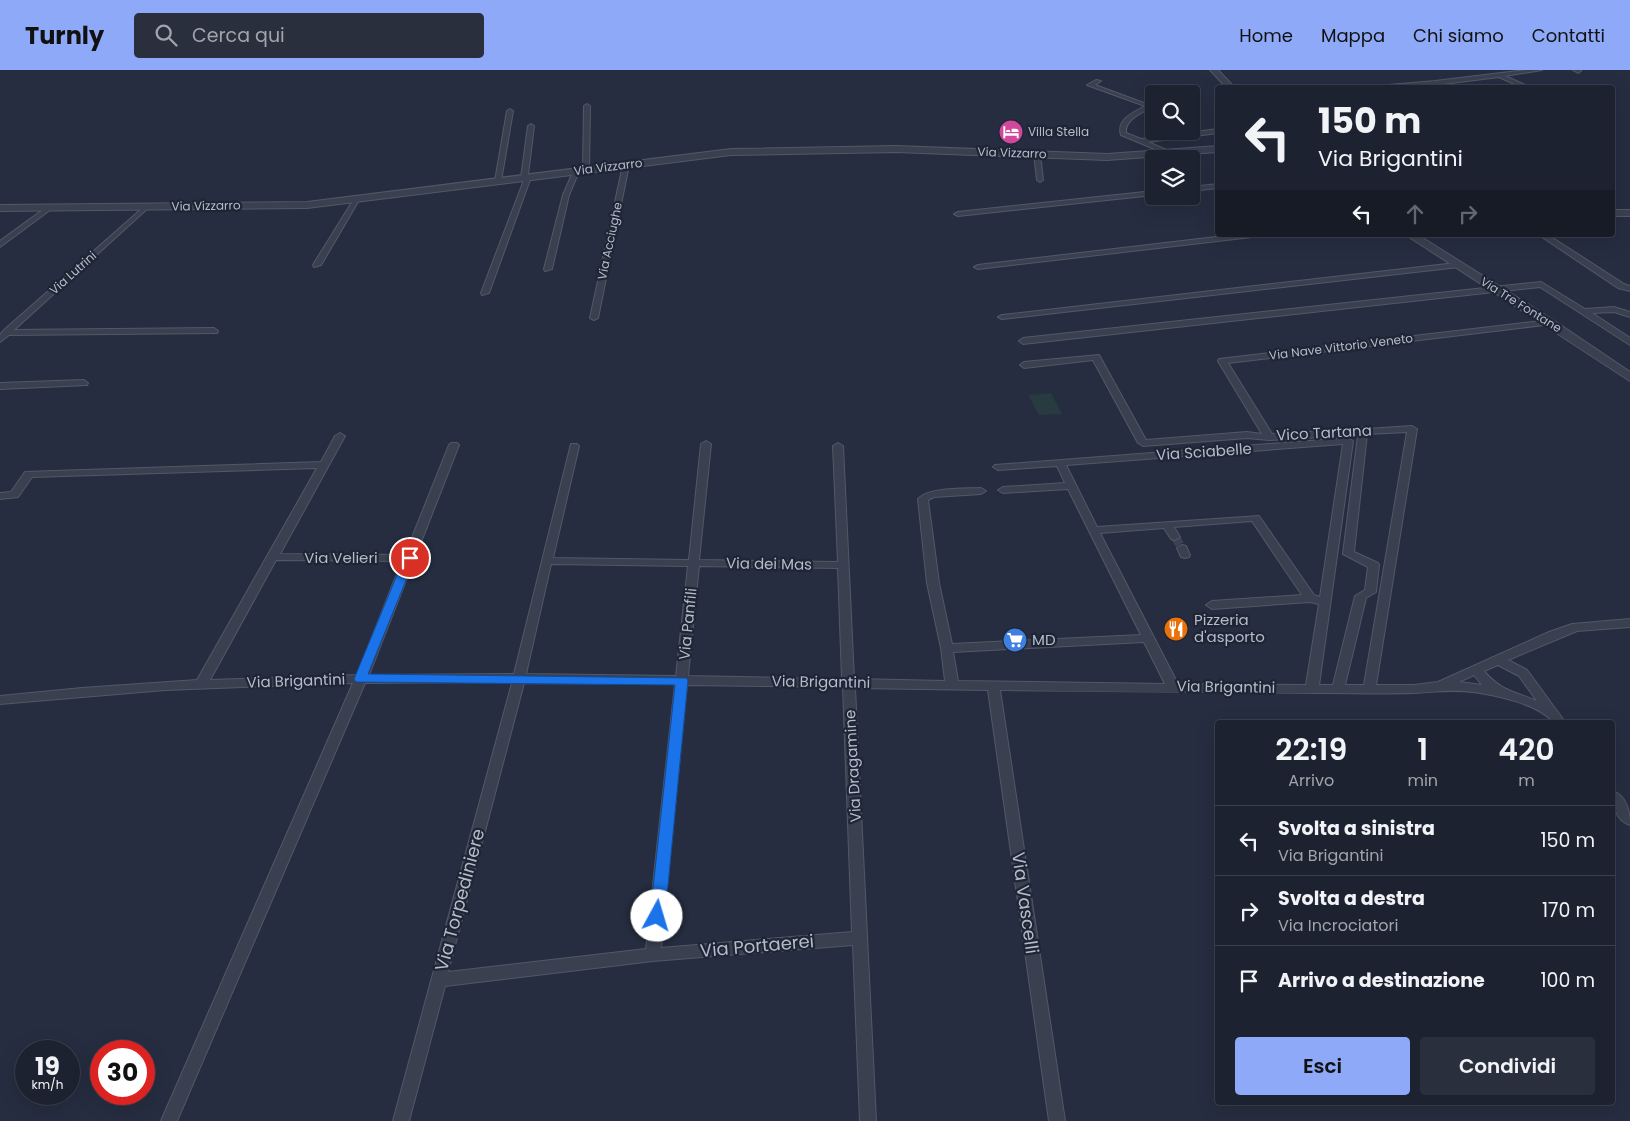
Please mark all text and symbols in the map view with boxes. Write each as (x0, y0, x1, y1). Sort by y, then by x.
search box (134, 13, 484, 58)
text: Turnly (25, 19, 104, 52)
icon: search (152, 21, 180, 49)
text: Cerca qui (192, 22, 285, 49)
text: Home (1239, 23, 1293, 48)
text: Mappa (1321, 23, 1385, 48)
text: Chi siamo (1413, 23, 1504, 48)
text: Contatti (1532, 23, 1605, 48)
map controls (1145, 85, 1200, 205)
button: search (1145, 85, 1200, 140)
text: 150 m (1318, 96, 1421, 145)
icon: left (1235, 105, 1300, 170)
hotel icon: Villa Stella (998, 119, 1024, 145)
place label: Villa Stella (1028, 123, 1089, 140)
street label: Via Vizzarro (977, 143, 1047, 162)
text: Via Brigantini (1318, 143, 1463, 174)
button: layers (1145, 150, 1200, 205)
street label: Via Vizzarro (573, 154, 644, 179)
street label: Via Vizzarro (171, 196, 241, 215)
icon: left (1348, 200, 1376, 228)
icon: ahead (1401, 200, 1429, 228)
icon: right (1454, 200, 1482, 228)
street label: Via Acciughe (593, 201, 626, 281)
street label: Via Lutrini (46, 247, 100, 298)
street label: Via Tre Fontane (1477, 273, 1565, 336)
street label: Via Nave Vittorio Veneto (1268, 329, 1414, 364)
street label: Vico Tartana (1276, 420, 1372, 445)
street label: Via Sciabelle (1155, 438, 1253, 465)
pin (389, 537, 431, 579)
icon: arrive (396, 544, 424, 572)
street label: Via Velieri (304, 547, 378, 568)
street label: Via dei Mas (726, 552, 812, 575)
street label: Via Panfili (673, 587, 702, 661)
place label: Pizzeria d'asporto (1194, 609, 1265, 647)
restaurant icon: Pizzeria d'asporto (1163, 616, 1189, 642)
supermarket icon: MD (1002, 627, 1028, 653)
place label: MD (1032, 629, 1056, 650)
street label: Via Brigantini (246, 668, 346, 693)
street label: Via Brigantini (771, 670, 871, 693)
street label: Via Brigantini (1176, 675, 1276, 698)
street label: Via Dragamine (839, 709, 866, 823)
text: 22:19 (1275, 728, 1347, 771)
text: 1 (1417, 728, 1428, 771)
text: 420 (1498, 728, 1555, 771)
text: Arrivo (1288, 769, 1334, 792)
text: min (1407, 769, 1438, 792)
text: m (1518, 769, 1535, 792)
text: Svolta a sinistra (1278, 815, 1435, 842)
street label: Via Torpediniere (428, 826, 491, 974)
icon: left (1235, 827, 1263, 855)
text: 150 m (1540, 827, 1595, 854)
text: Via Brigantini (1278, 844, 1383, 867)
street label: Via Vascelli (1006, 850, 1045, 956)
text: Svolta a destra (1278, 885, 1425, 912)
position arrow (630, 889, 682, 941)
icon: right (1235, 897, 1263, 925)
text: 170 m (1542, 897, 1595, 924)
text: Via Incrociatori (1278, 914, 1398, 937)
street label: Via Portaerei (699, 928, 815, 963)
icon: arrive (1235, 967, 1263, 995)
text: Arrivo a destinazione (1278, 967, 1485, 994)
text: 100 m (1540, 967, 1595, 994)
button: Esci (1235, 1037, 1410, 1095)
button: Condividi (1420, 1037, 1595, 1095)
speed limit sign: 30 (90, 1040, 155, 1105)
text: 19 (35, 1049, 60, 1084)
text: km/h (32, 1076, 63, 1093)

